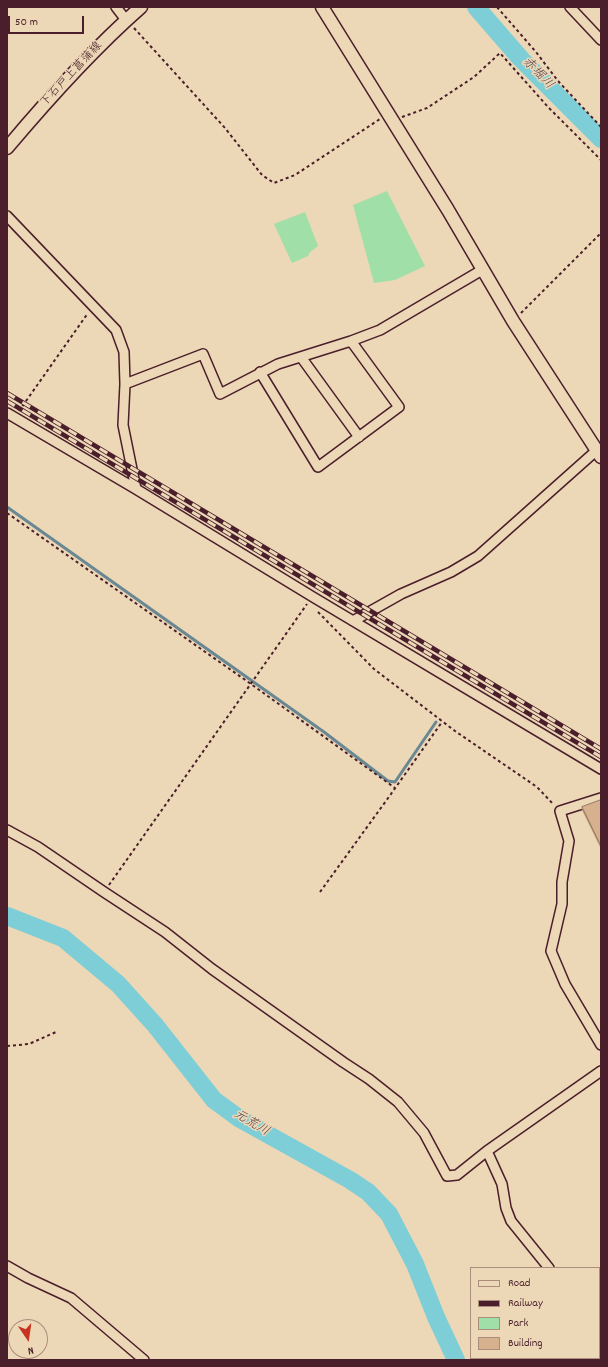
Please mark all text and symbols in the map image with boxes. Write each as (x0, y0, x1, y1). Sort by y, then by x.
scale bar (10, 8, 86, 34)
text: 50 m (15, 14, 38, 31)
street label: 下石戸上菖蒲線 (38, 39, 106, 111)
water label: 赤堀川 (518, 55, 556, 93)
water label: 元荒川 (230, 1107, 272, 1141)
legend (470, 1267, 600, 1359)
text: Road (508, 1275, 530, 1292)
text: Railway (508, 1295, 543, 1312)
text: Park (508, 1315, 528, 1332)
north arrow (8, 1319, 48, 1359)
text: Building (508, 1335, 543, 1352)
text: N (26, 1341, 35, 1358)

